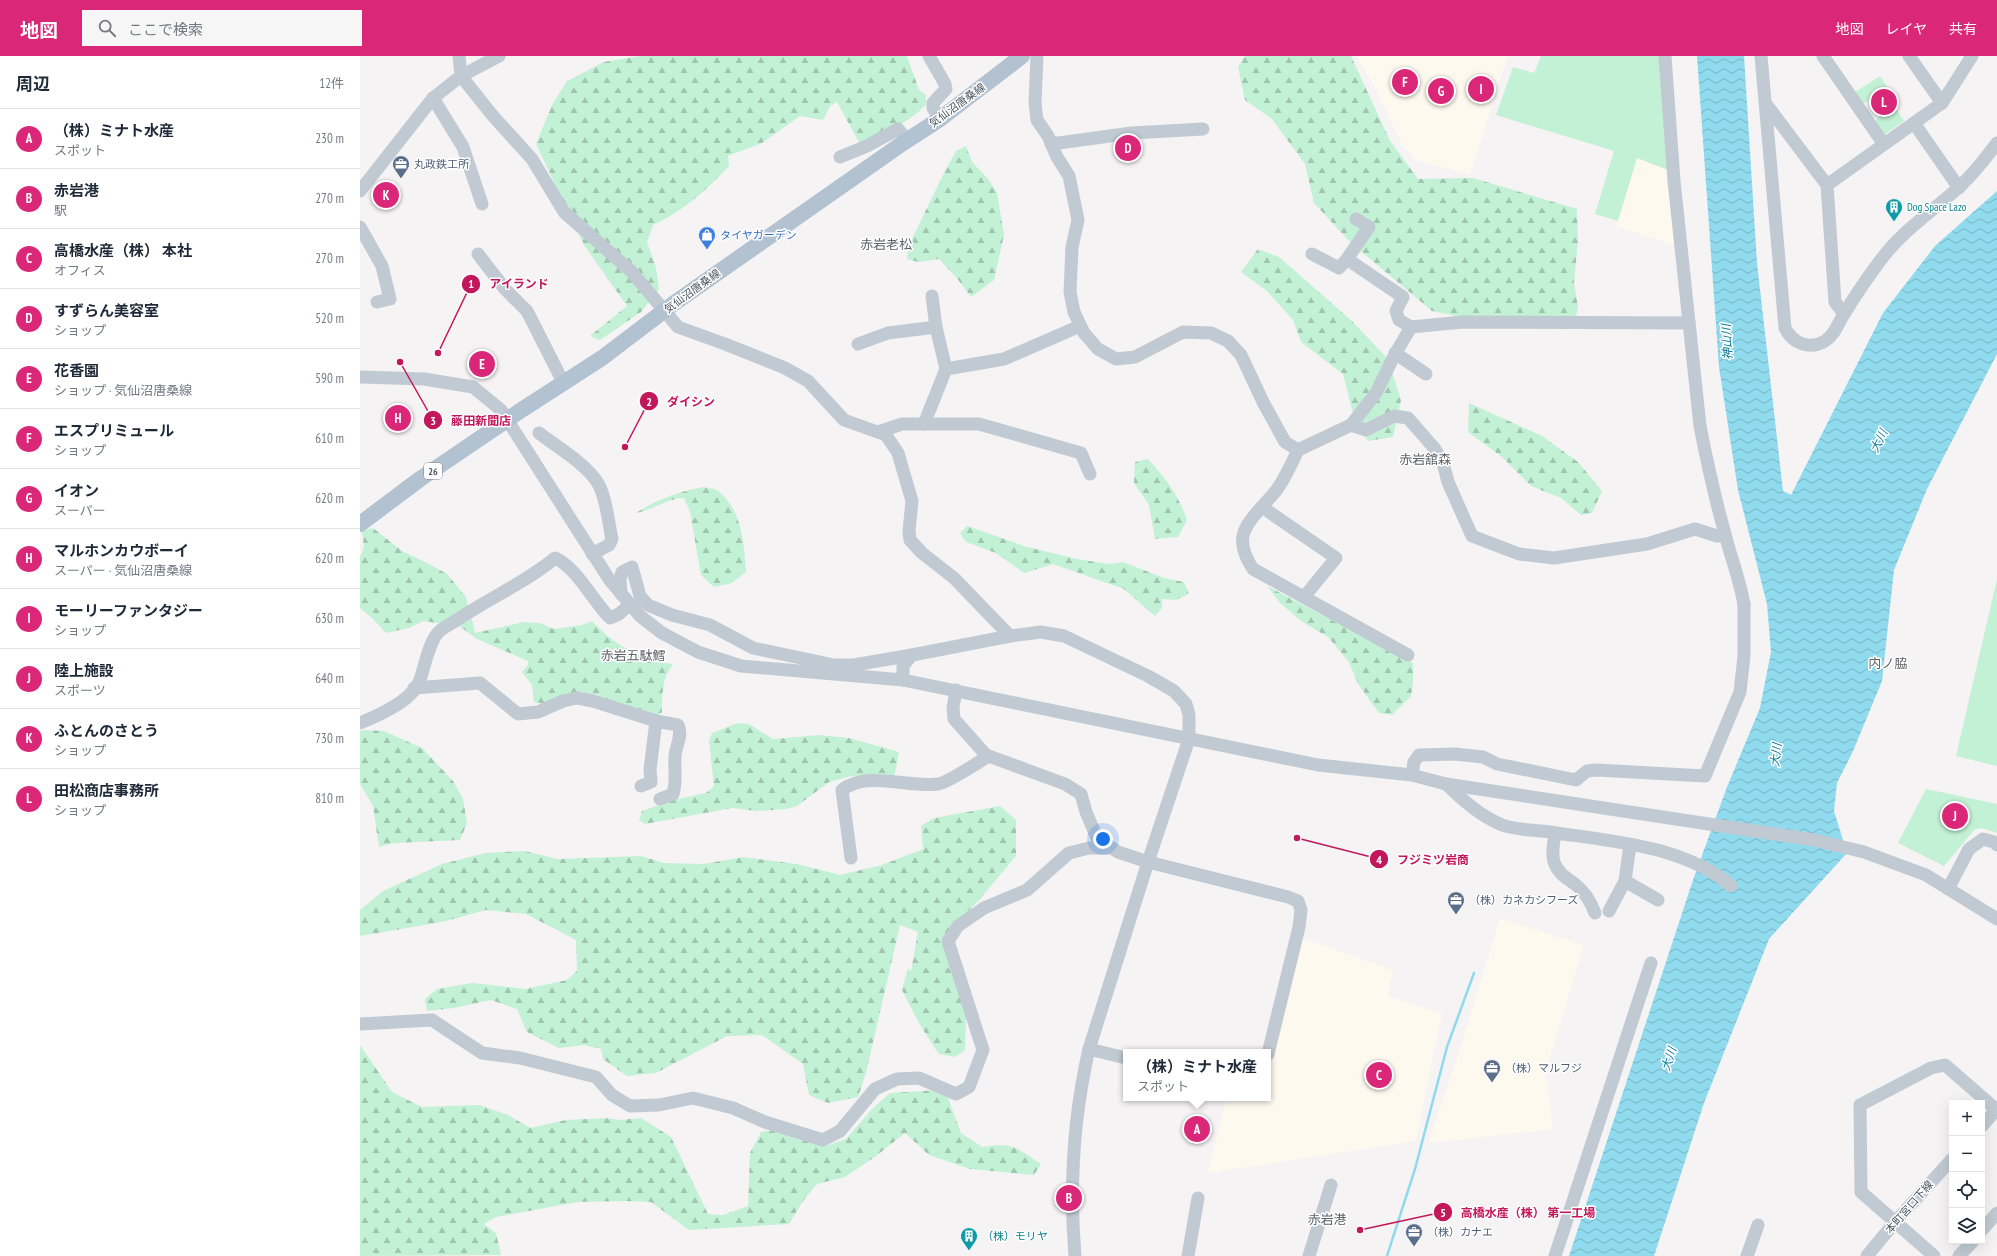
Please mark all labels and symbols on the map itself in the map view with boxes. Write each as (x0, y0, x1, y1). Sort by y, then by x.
pin: F (1392, 67, 1418, 97)
pin: I (1468, 74, 1494, 104)
pin: G (1428, 76, 1454, 106)
street label: 気仙沼唐桑線 (926, 80, 988, 130)
pin: L (1871, 87, 1897, 117)
pin: D (1115, 133, 1141, 163)
office icon: 丸政鉄工所 (391, 154, 411, 179)
place label: 丸政鉄工所 (414, 157, 470, 171)
pin: K (373, 180, 399, 210)
building icon: Dog Space Lazo (1884, 197, 1904, 222)
place label: Dog Space Lazo (1907, 200, 1967, 214)
shop icon: タイヤガーデン (697, 225, 717, 250)
place label: タイヤガーデン (720, 228, 797, 242)
district label: 赤岩老松 (860, 236, 912, 253)
street label: 気仙沼唐桑線 (661, 266, 723, 316)
callout: アイランド (461, 272, 557, 296)
text: 1 (468, 276, 474, 291)
text: アイランド (489, 276, 549, 291)
water label: 神山川 (1718, 322, 1735, 360)
pin: E (469, 349, 495, 379)
callout: ダイシン (639, 389, 723, 413)
text: 2 (646, 394, 652, 409)
text: ダイシン (667, 394, 715, 409)
pin: H (385, 403, 411, 433)
callout: 藤田新聞店 (423, 408, 519, 432)
text: 3 (430, 413, 436, 428)
text: 藤田新聞店 (451, 413, 511, 428)
water label: 大川 (1867, 425, 1891, 455)
district label: 赤岩舘森 (1399, 451, 1451, 468)
road number: 26 (424, 463, 442, 479)
district label: 赤岩五駄鱈 (600, 647, 666, 664)
district label: 内ノ脇 (1868, 655, 1908, 672)
water label: 大川 (1767, 740, 1784, 768)
pin: J (1942, 801, 1968, 831)
your location (1093, 829, 1113, 849)
callout: フジミツ岩商 (1369, 847, 1477, 871)
text: 4 (1376, 852, 1382, 867)
text: フジミツ岩商 (1397, 852, 1469, 867)
office icon: （株）カネカシフーズ (1446, 890, 1466, 915)
place label: （株）カネカシフーズ (1469, 893, 1578, 907)
water label: 大川 (1658, 1043, 1680, 1073)
office icon: （株）マルフジ (1482, 1058, 1502, 1083)
pin: C (1366, 1060, 1392, 1090)
place label: （株）マルフジ (1505, 1061, 1582, 1075)
pin: A (1184, 1114, 1210, 1144)
street label: 本町宮口下線 (1882, 1178, 1936, 1236)
pin: B (1056, 1183, 1082, 1213)
callout: 高橋水産（株） 第一工場 (1433, 1200, 1603, 1224)
text: 5 (1440, 1205, 1446, 1220)
text: 高橋水産（株） 第一工場 (1461, 1205, 1595, 1220)
district label: 赤岩港 (1307, 1211, 1347, 1228)
office icon: （株）カナエ (1404, 1222, 1424, 1247)
place label: （株）カナエ (1427, 1225, 1493, 1239)
building icon: （株）モリヤ (959, 1226, 979, 1251)
place label: （株）モリヤ (982, 1229, 1048, 1243)

